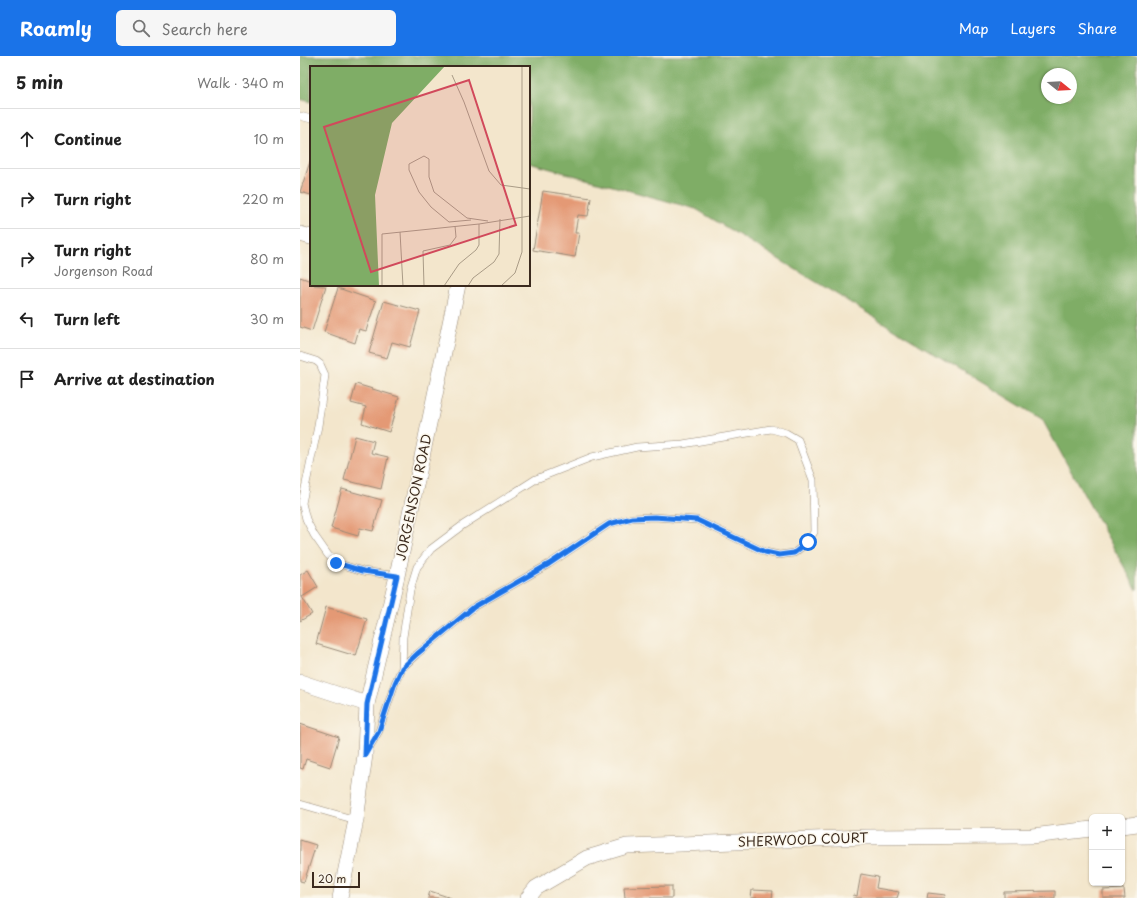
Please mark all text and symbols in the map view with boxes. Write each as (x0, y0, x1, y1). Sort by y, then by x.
search box (116, 10, 396, 46)
text: Roamly (20, 14, 92, 42)
icon: search (130, 17, 152, 39)
text: Search here (162, 17, 248, 40)
text: Map (959, 18, 989, 39)
text: Layers (1011, 18, 1056, 39)
text: Share (1078, 18, 1117, 39)
inset map (310, 66, 530, 286)
north arrow (1041, 68, 1077, 104)
text: 5 min (16, 69, 63, 95)
text: Walk · 340 m (197, 73, 284, 92)
text: Continue (54, 127, 122, 150)
icon: ahead (16, 128, 38, 150)
text: 10 m (254, 129, 284, 148)
text: Turn right (54, 187, 131, 210)
icon: right (16, 188, 38, 210)
text: 220 m (242, 189, 284, 208)
text: Turn right (54, 238, 131, 261)
icon: right (16, 248, 38, 270)
text: 80 m (250, 249, 284, 268)
text: Jorgenson Road (54, 261, 153, 280)
text: Turn left (54, 307, 120, 330)
icon: left (16, 308, 38, 330)
text: 30 m (250, 309, 284, 328)
text: Arrive at destination (54, 367, 215, 390)
icon: arrive (16, 368, 38, 390)
street label: JORGENSON ROAD (390, 432, 436, 562)
route start (799, 533, 817, 551)
route end (327, 554, 345, 572)
map controls (1089, 814, 1125, 886)
button: + (1089, 814, 1125, 850)
street label: SHERWOOD COURT (737, 827, 869, 851)
button: − (1089, 850, 1125, 886)
scale bar (312, 870, 360, 889)
text: 20 m (318, 870, 346, 887)

